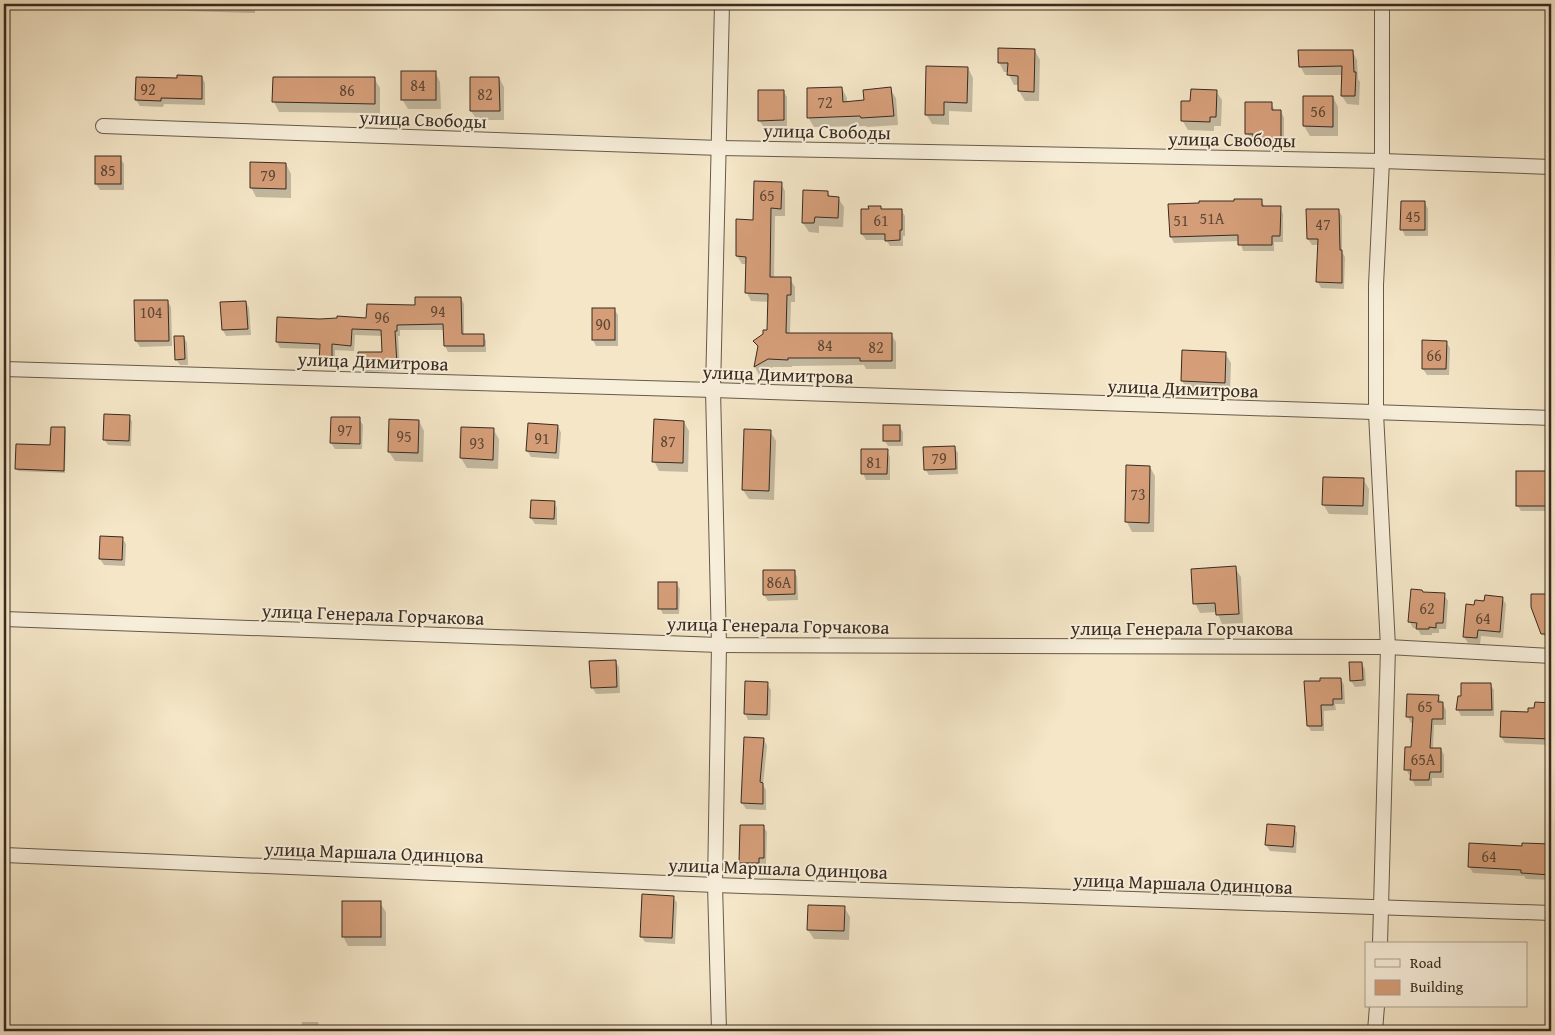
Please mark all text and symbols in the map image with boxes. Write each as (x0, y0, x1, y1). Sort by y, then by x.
house number: 84 (410, 73, 426, 97)
house number: 92 (140, 77, 156, 101)
house number: 86 (339, 78, 355, 102)
house number: 82 (477, 82, 493, 106)
house number: 72 (817, 90, 833, 114)
house number: 56 (1310, 99, 1326, 123)
street label: улица Свободы (358, 103, 487, 135)
street label: улица Свободы (762, 116, 891, 146)
street label: улица Свободы (1167, 124, 1296, 154)
house number: 85 (100, 158, 116, 182)
house number: 79 (260, 163, 276, 187)
house number: 65 (759, 183, 775, 207)
house number: 45 (1405, 204, 1421, 228)
house number: 51А (1199, 206, 1225, 230)
house number: 61 (873, 208, 889, 232)
house number: 51 (1173, 208, 1189, 232)
house number: 47 (1315, 212, 1331, 236)
house number: 94 (430, 299, 446, 323)
house number: 104 (139, 300, 163, 324)
house number: 96 (374, 305, 390, 329)
house number: 90 (595, 312, 611, 336)
house number: 84 (817, 333, 833, 357)
house number: 82 (868, 335, 884, 359)
house number: 66 (1426, 343, 1442, 367)
street label: улица Димитрова (296, 344, 449, 378)
street label: улица Димитрова (701, 357, 854, 391)
street label: улица Димитрова (1106, 371, 1259, 405)
house number: 97 (337, 418, 353, 442)
house number: 95 (396, 424, 412, 448)
house number: 91 (534, 426, 550, 450)
house number: 87 (660, 429, 676, 453)
house number: 93 (469, 431, 485, 455)
house number: 79 (931, 446, 947, 470)
house number: 81 (866, 450, 882, 474)
house number: 73 (1130, 482, 1146, 506)
house number: 86А (766, 570, 792, 594)
street label: улица Генерала Горчакова (260, 596, 485, 632)
house number: 62 (1419, 596, 1435, 620)
house number: 64 (1475, 606, 1491, 630)
street label: улица Генерала Горчакова (665, 609, 890, 641)
street label: улица Генерала Горчакова (1070, 614, 1293, 642)
house number: 65 (1417, 694, 1433, 718)
house number: 65А (1410, 747, 1436, 771)
street label: улица Маршала Одинцова (263, 834, 484, 870)
house number: 64 (1481, 844, 1497, 868)
street label: улица Маршала Одинцова (667, 850, 888, 886)
street label: улица Маршала Одинцова (1072, 865, 1293, 901)
legend (1365, 942, 1528, 1008)
text: Road (1410, 952, 1441, 973)
text: Building (1410, 976, 1464, 997)

